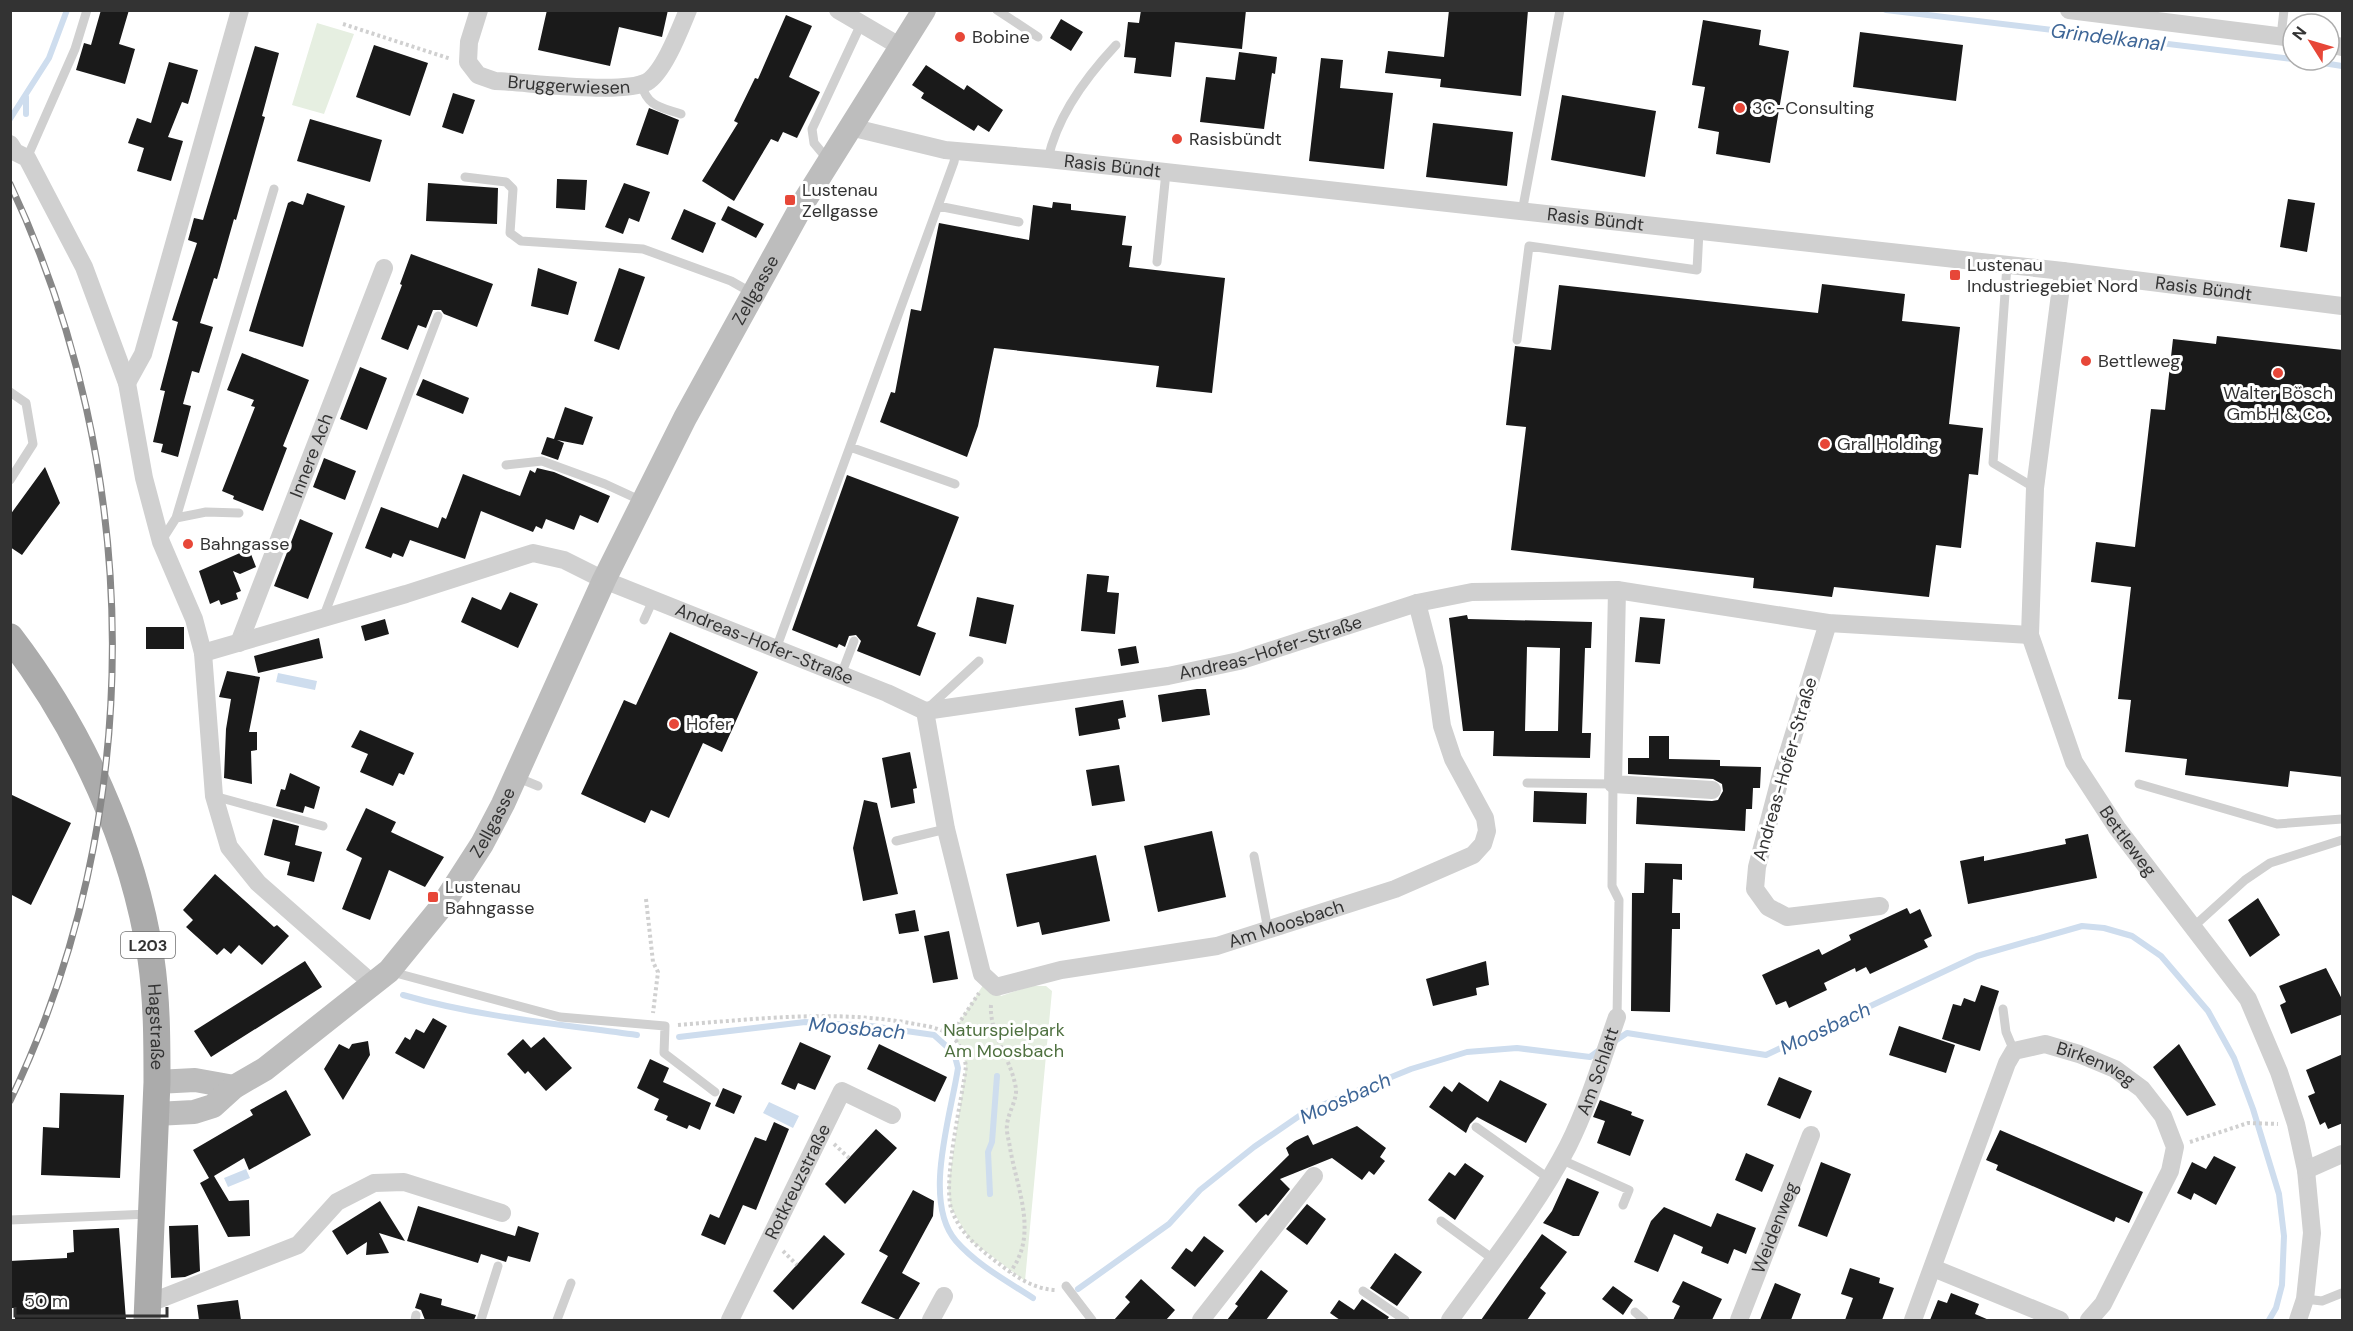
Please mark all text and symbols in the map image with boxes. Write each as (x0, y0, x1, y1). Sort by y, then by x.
north arrow (2281, 12, 2341, 72)
water label: Grindelkanal (2049, 17, 2167, 57)
text: N (2288, 22, 2311, 44)
place label: Bobine (972, 25, 1030, 49)
marker: Bobine (953, 30, 967, 44)
street label: Bruggerwiesen (507, 70, 631, 100)
place label: 3C-Consulting (1752, 96, 1874, 120)
marker: 3C-Consulting (1733, 101, 1747, 115)
place label: Rasisbündt (1189, 127, 1282, 151)
marker: Rasisbündt (1170, 132, 1184, 146)
street label: Rasis Bündt (1063, 149, 1162, 183)
place label: Lustenau Zellgasse (802, 178, 878, 223)
marker: Lustenau Zellgasse (783, 193, 797, 207)
street label: Rasis Bündt (1546, 202, 1645, 237)
street label: Zellgasse (727, 251, 784, 329)
place label: Lustenau Industriegebiet Nord (1967, 253, 2138, 298)
marker: Lustenau Industriegebiet Nord (1948, 268, 1962, 282)
street label: Rasis Bündt (2154, 271, 2253, 307)
place label: Bettleweg (2098, 349, 2180, 373)
marker: Bettleweg (2079, 354, 2093, 368)
marker: Walter Bösch GmbH & Co. (2271, 366, 2285, 380)
place label: Walter Bösch GmbH & Co. (2223, 381, 2333, 426)
street label: Innere Ach (284, 410, 339, 501)
place label: Gral Holding (1837, 432, 1939, 456)
marker: Gral Holding (1818, 437, 1832, 451)
place label: Bahngasse (200, 532, 289, 556)
marker: Bahngasse (181, 537, 195, 551)
street label: Andreas-Hofer-Straße (672, 598, 857, 690)
street label: Andreas-Hofer-Straße (1177, 610, 1365, 685)
street label: Andreas-Hofer-Straße (1747, 674, 1823, 864)
place label: Hofer (686, 712, 732, 736)
marker: Hofer (667, 717, 681, 731)
street label: Zellgasse (464, 784, 521, 862)
street label: Bettleweg (2094, 801, 2162, 881)
place label: Lustenau Bahngasse (445, 875, 534, 920)
marker: Lustenau Bahngasse (426, 890, 440, 904)
street label: Am Moosbach (1225, 894, 1347, 954)
road number: L203 (121, 932, 175, 958)
street label: Hagstraße (142, 983, 169, 1070)
water label: Moosbach (1775, 996, 1875, 1060)
water label: Moosbach (807, 1011, 907, 1045)
park label: Naturspielpark Am Moosbach (943, 1018, 1065, 1063)
street label: Am Schlatt (1571, 1024, 1625, 1119)
street label: Birkenweg (2054, 1036, 2140, 1092)
water label: Moosbach (1295, 1066, 1395, 1130)
street label: Rotkreuzstraße (759, 1120, 836, 1243)
street label: Weidenweg (1746, 1178, 1804, 1277)
scale bar (15, 1280, 166, 1318)
text: 50 m (24, 1289, 68, 1313)

